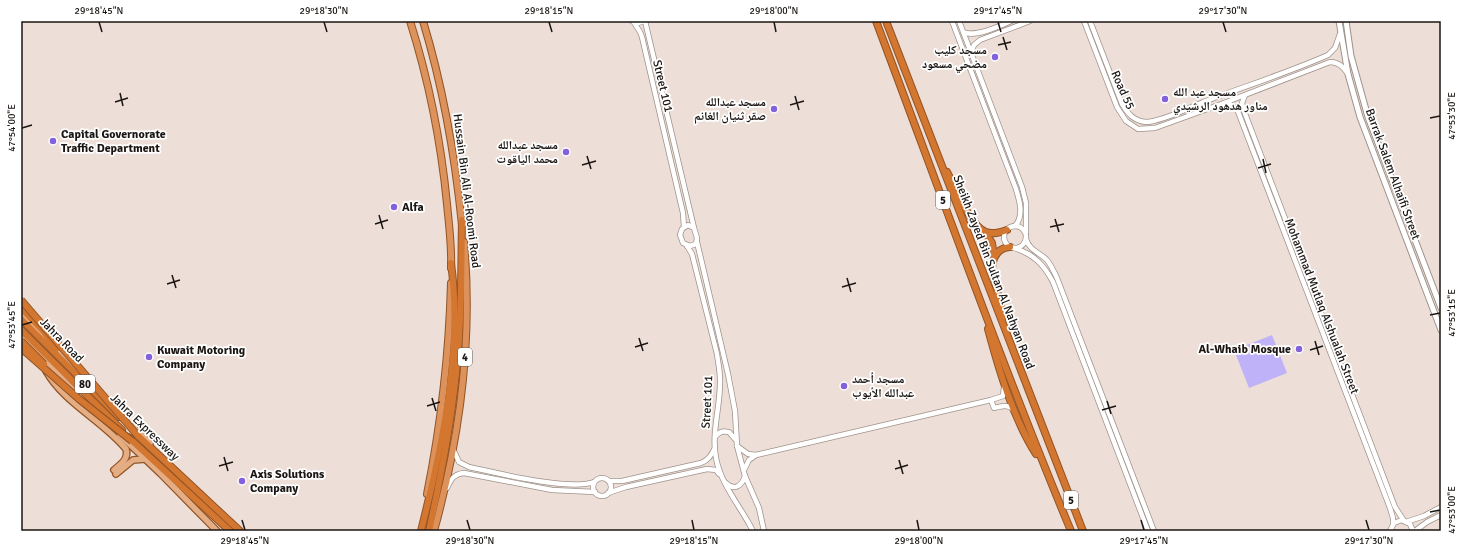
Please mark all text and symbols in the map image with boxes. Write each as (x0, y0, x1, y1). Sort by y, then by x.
text: 29°18'45"N (75, 5, 123, 17)
text: 29°18'30"N (300, 5, 348, 17)
text: 29°18'15"N (525, 5, 573, 17)
text: 29°18'00"N (750, 5, 798, 17)
text: 29°17'45"N (974, 5, 1022, 17)
text: 29°17'30"N (1199, 5, 1247, 17)
place label: مسجد كليب مضحي مسعود (922, 43, 987, 74)
marker: مسجد كليب مضحي مسعود (990, 52, 1000, 62)
street label: Street 101 (649, 58, 676, 114)
street label: Road 55 (1107, 68, 1138, 112)
place label: مسجد عبد الله مناور هدهود الرشيدي (1173, 85, 1268, 116)
text: 47°53'30"E (1446, 92, 1458, 140)
marker: مسجد عبد الله مناور هدهود الرشيدي (1160, 94, 1170, 104)
place label: مسجد عبدالله صقر ثنيان الغانم (694, 95, 766, 124)
text: 47°54'00"E (6, 104, 18, 152)
marker: مسجد عبدالله صقر ثنيان الغانم (769, 104, 779, 114)
street label: Barrak Salem Alhaifi Street (1362, 106, 1423, 242)
street label: Hussain Bin Ali Al-Roomi Road (450, 113, 483, 269)
place label: Capital Governorate Traffic Department (61, 127, 166, 156)
marker: Capital Governorate Traffic Department (48, 136, 58, 146)
place label: مسجد عبدالله محمد الياقوت (497, 138, 558, 167)
marker: مسجد عبدالله محمد الياقوت (561, 147, 571, 157)
street label: Sheikh Zayed Bin Sultan Al Nahyan Road (949, 173, 1038, 371)
road number: 5 (936, 191, 950, 209)
place label: Alfa (402, 200, 424, 215)
marker: Alfa (389, 202, 399, 212)
street label: Mohammad Mutlaq Alshualah Street (1281, 216, 1362, 396)
text: 47°53'15"E (1446, 289, 1458, 337)
text: 47°53'45"E (6, 301, 18, 349)
street label: Jahra Road (37, 315, 87, 366)
place label: Al-Whaib Mosque (1199, 342, 1291, 357)
place label: Kuwait Motoring Company (157, 343, 246, 372)
marker: Al-Whaib Mosque (1294, 344, 1304, 354)
road number: 4 (458, 348, 472, 366)
marker: Kuwait Motoring Company (144, 352, 154, 362)
place label: مسجد أحمد عبدالله الأيوب (852, 372, 914, 401)
road number: 80 (75, 375, 95, 393)
street label: Street 101 (699, 375, 716, 429)
marker: مسجد أحمد عبدالله الأيوب (839, 381, 849, 391)
street label: Jahra Expressway (107, 391, 183, 464)
place label: Axis Solutions Company (250, 467, 325, 496)
marker: Axis Solutions Company (237, 476, 247, 486)
text: 47°53'00"E (1446, 486, 1458, 534)
road number: 5 (1064, 491, 1078, 509)
text: 29°18'45"N (221, 535, 269, 547)
text: 29°18'30"N (446, 535, 494, 547)
text: 29°18'15"N (670, 535, 718, 547)
text: 29°18'00"N (895, 535, 943, 547)
text: 29°17'45"N (1120, 535, 1168, 547)
text: 29°17'30"N (1345, 535, 1393, 547)

